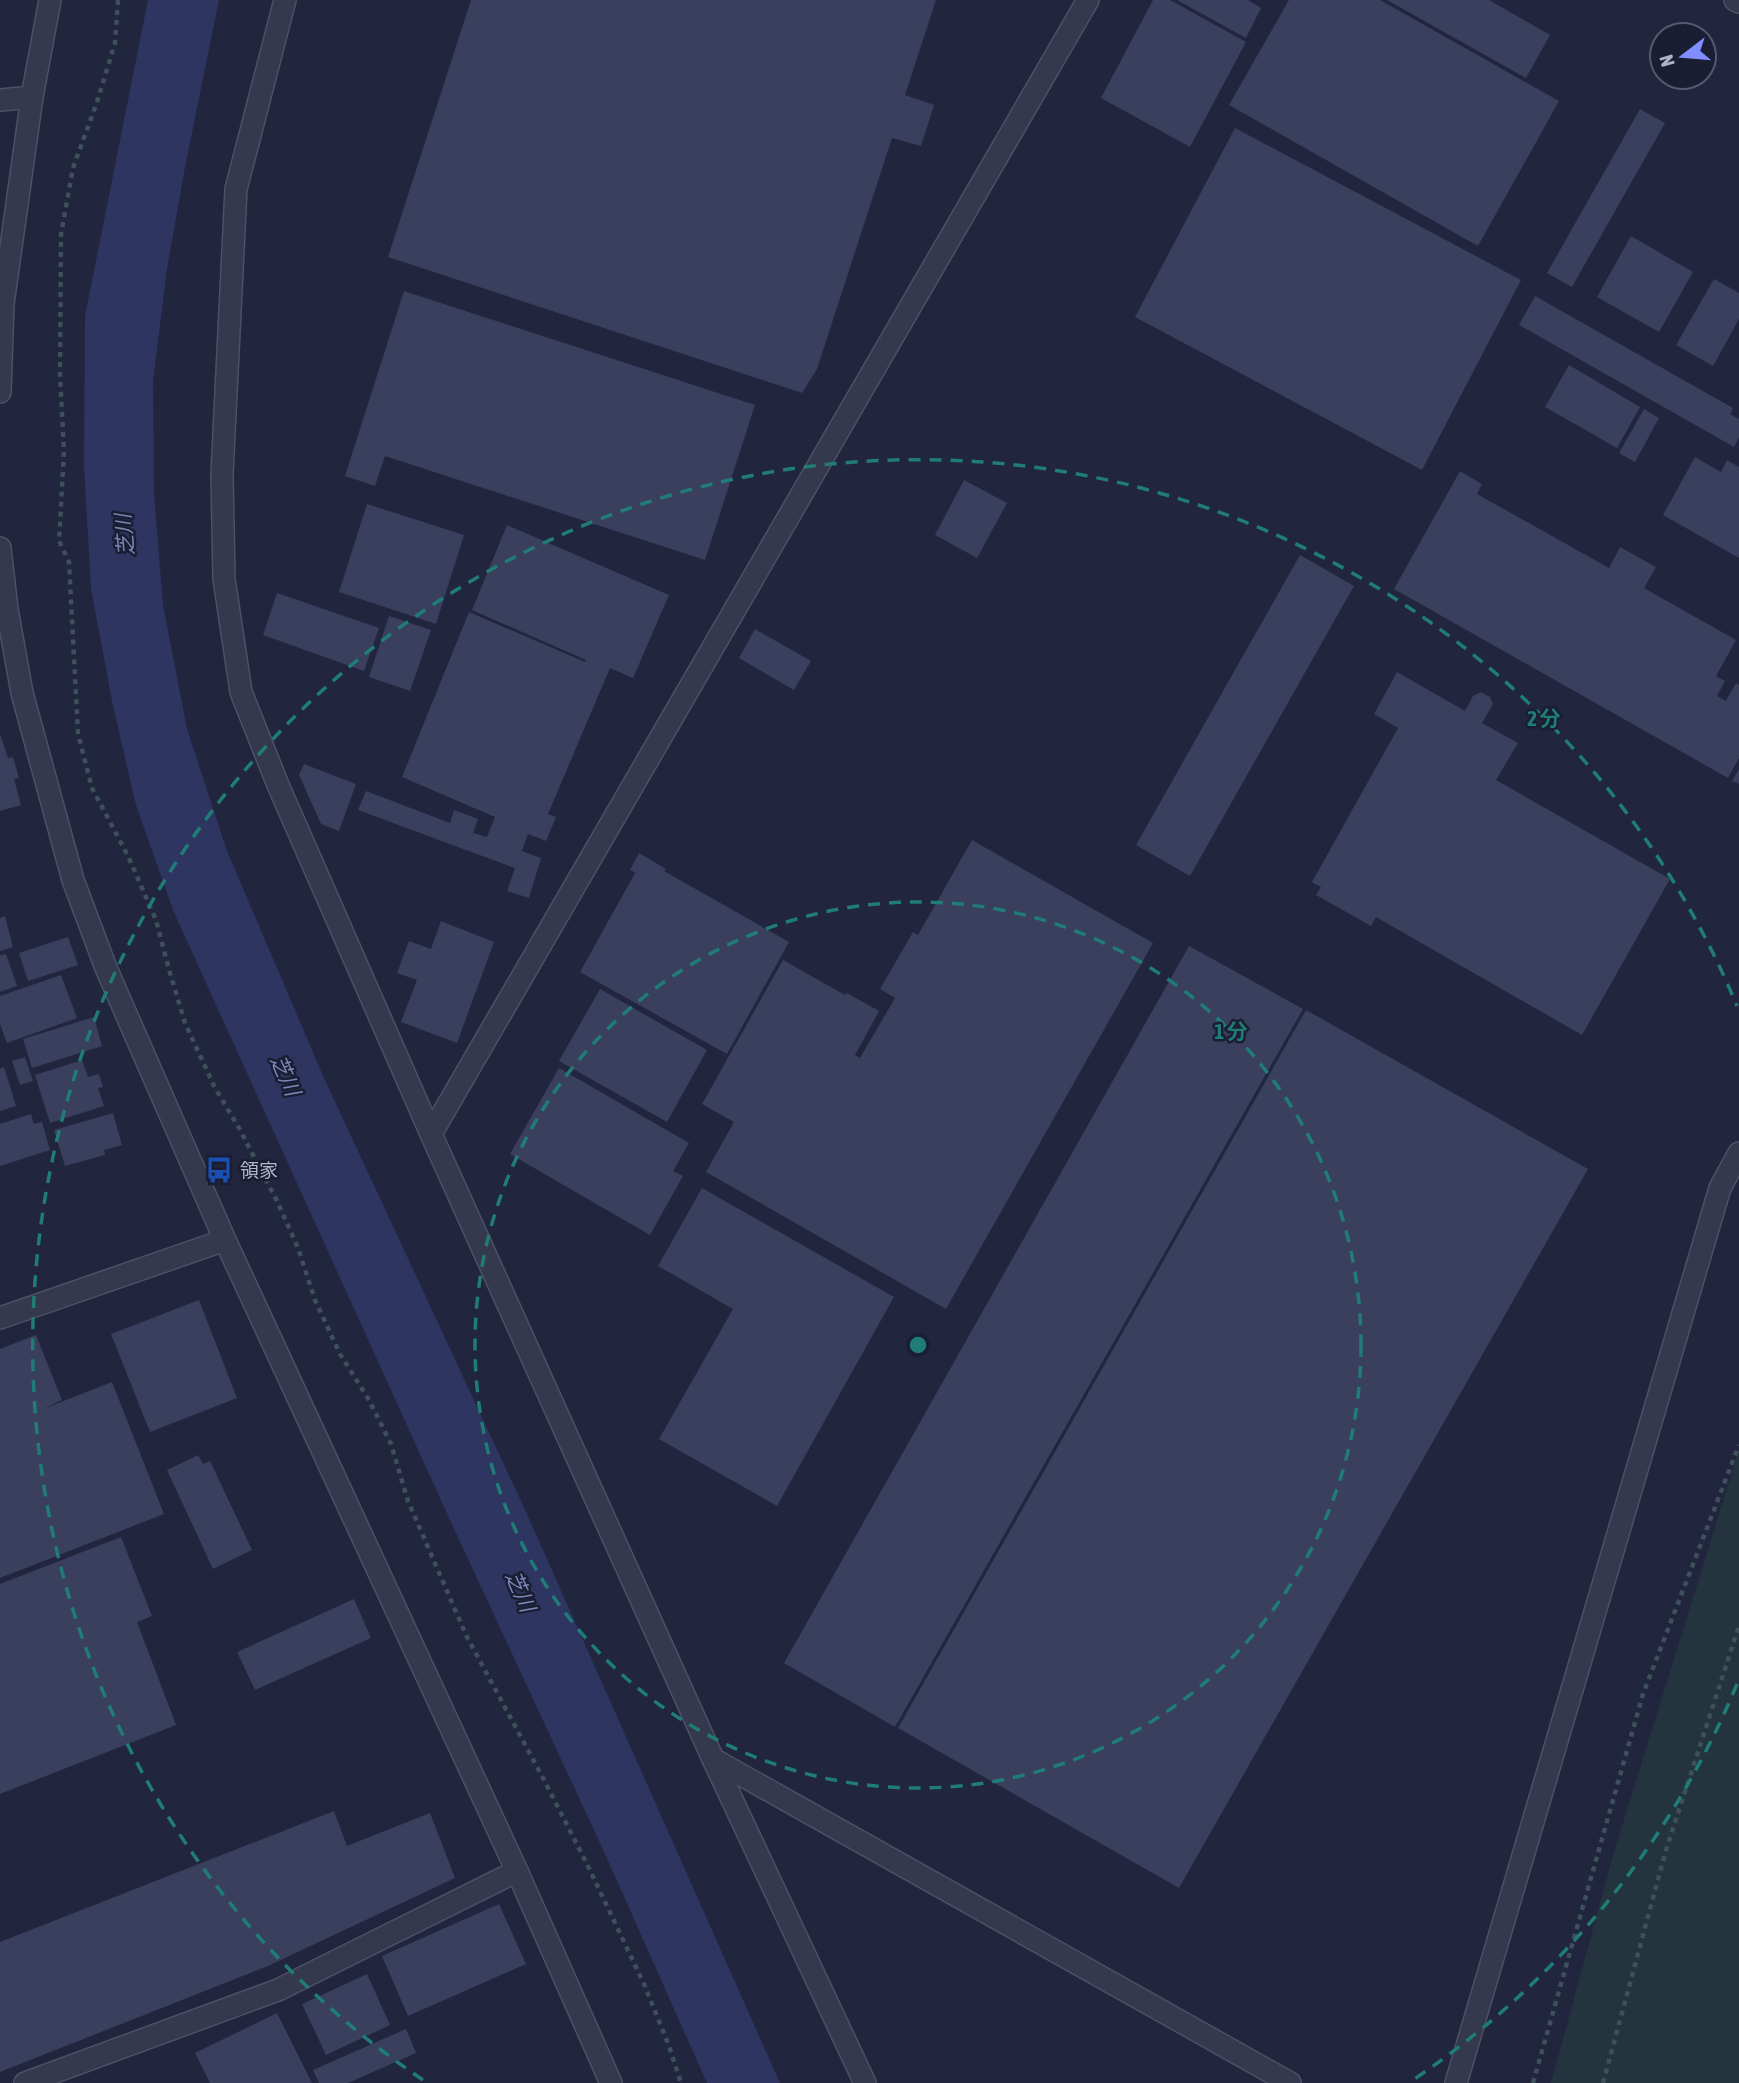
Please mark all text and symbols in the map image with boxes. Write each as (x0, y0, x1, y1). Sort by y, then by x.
north arrow (1648, 21, 1718, 91)
text: N (1655, 52, 1679, 69)
water label: 芝川 (110, 511, 138, 557)
text: 2 分 (1527, 706, 1561, 730)
text: 1 分 (1214, 1019, 1248, 1043)
water label: 芝川 (266, 1051, 306, 1101)
bus stop icon: 領家 (204, 1155, 234, 1185)
place label: 領家 (240, 1159, 278, 1181)
centre of rings (906, 1333, 930, 1357)
water label: 芝川 (501, 1567, 541, 1617)

